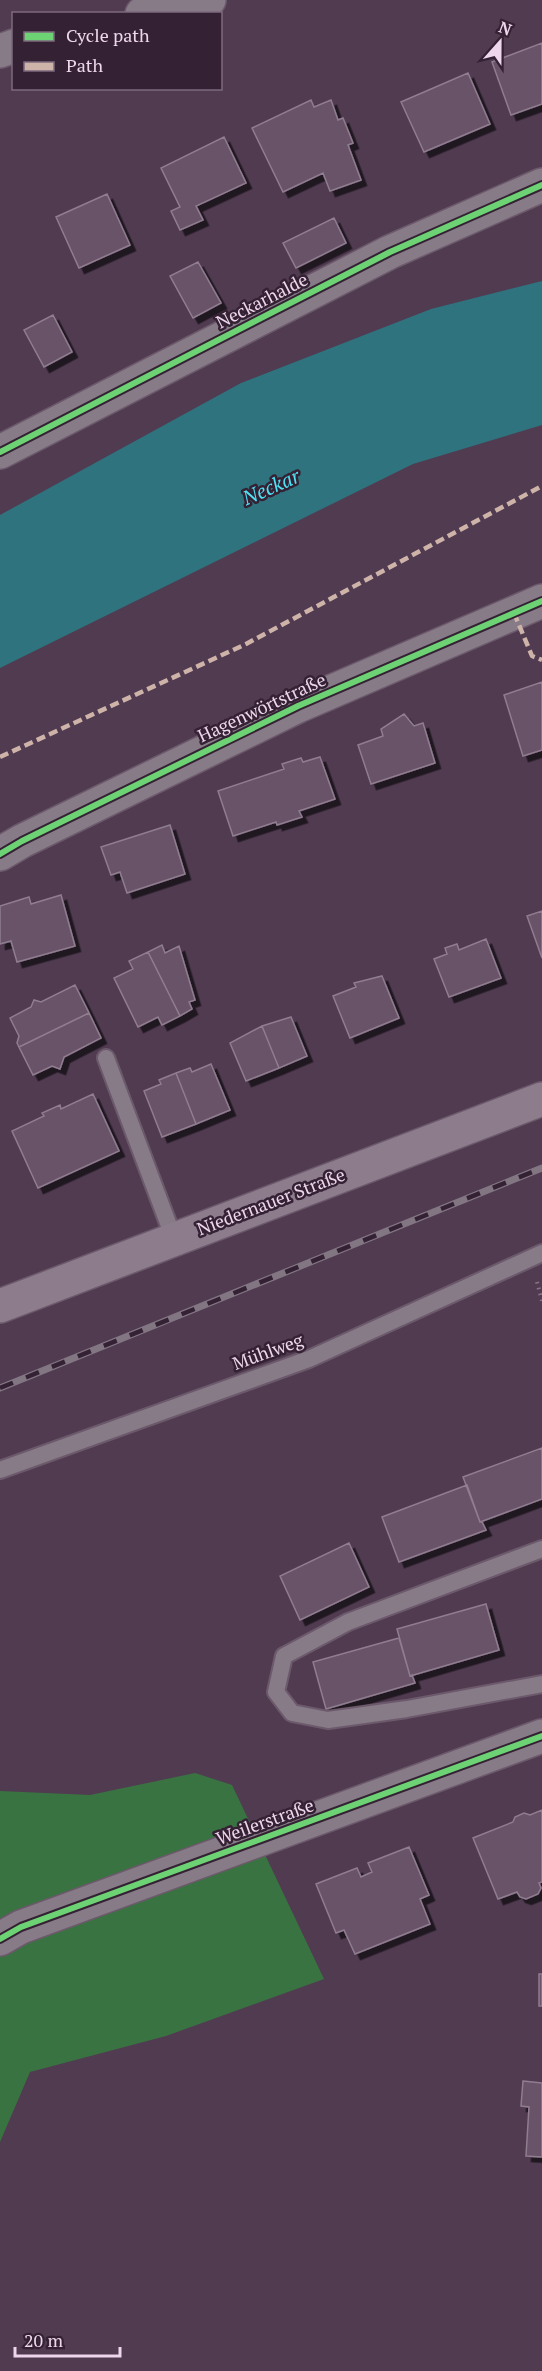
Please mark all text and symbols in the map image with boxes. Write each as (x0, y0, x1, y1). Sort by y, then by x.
legend (12, 12, 222, 90)
north arrow (470, 12, 530, 72)
text: N (496, 16, 515, 40)
text: Cycle path (66, 23, 150, 47)
text: Path (66, 53, 103, 77)
street label: Neckarhalde (212, 267, 312, 334)
water label: Neckar (237, 462, 305, 511)
street label: Hagenwörtstraße (194, 667, 330, 747)
street label: Niedernauer Straße (193, 1162, 348, 1240)
street label: Mühlweg (229, 1327, 307, 1375)
street label: Weilerstraße (212, 1792, 317, 1850)
scale bar (15, 2320, 120, 2358)
text: 20 m (24, 2328, 64, 2352)

